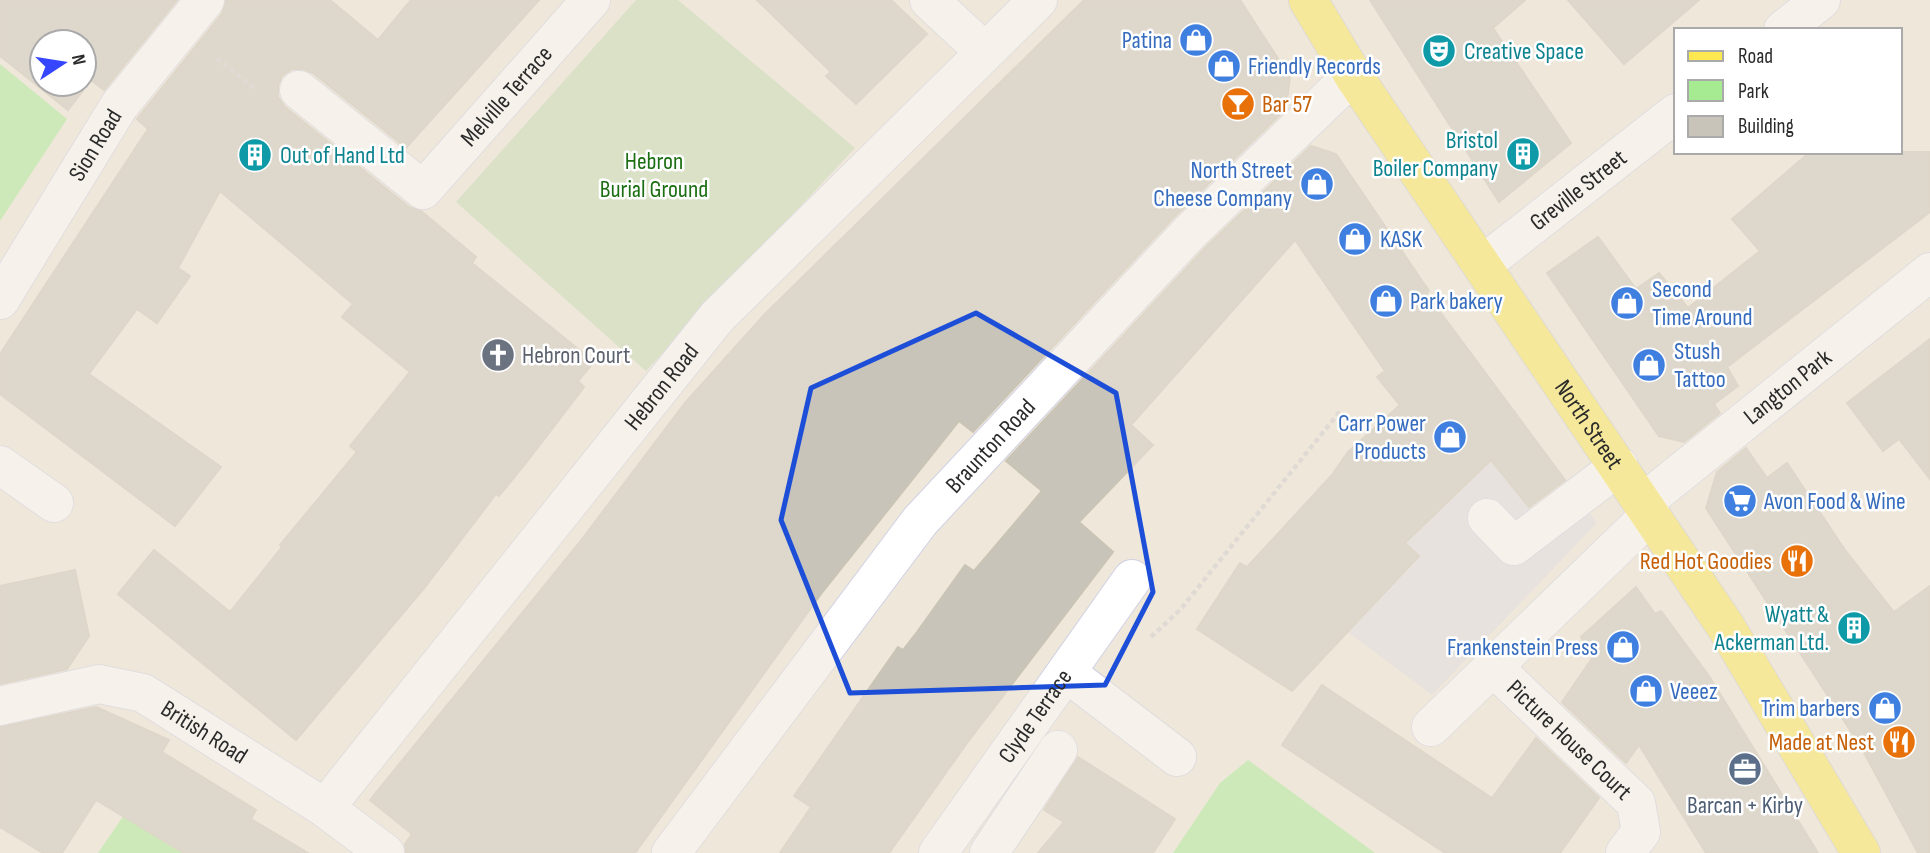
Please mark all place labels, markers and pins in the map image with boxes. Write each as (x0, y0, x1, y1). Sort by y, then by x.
shop icon: Patina (1177, 21, 1215, 59)
place label: Patina (1122, 26, 1172, 55)
theatre icon: Creative Space (1420, 32, 1458, 70)
place label: Creative Space (1464, 37, 1584, 66)
shop icon: Friendly Records (1205, 47, 1243, 85)
place label: Friendly Records (1248, 52, 1381, 81)
bar icon: Bar 57 (1219, 85, 1257, 123)
place label: Bar 57 (1262, 90, 1312, 119)
place label: Bristol Boiler Company (1373, 126, 1498, 183)
building icon: Bristol Boiler Company (1504, 135, 1542, 173)
building icon: Out of Hand Ltd (236, 136, 274, 174)
place label: Out of Hand Ltd (280, 141, 405, 170)
place label: North Street Cheese Company (1153, 156, 1292, 213)
shop icon: North Street Cheese Company (1298, 165, 1336, 203)
shop icon: KASK (1336, 220, 1374, 258)
place label: KASK (1380, 225, 1422, 254)
place label: Second Time Around (1652, 275, 1753, 332)
shop icon: Park bakery (1367, 282, 1405, 320)
shop icon: Second Time Around (1608, 284, 1646, 322)
place label: Park bakery (1410, 287, 1503, 316)
church icon: Hebron Court (479, 336, 517, 374)
place label: Stush Tattoo (1674, 337, 1726, 394)
place label: Hebron Court (522, 341, 630, 370)
shop icon: Stush Tattoo (1630, 346, 1668, 384)
place label: Carr Power Products (1338, 409, 1426, 466)
shop icon: Carr Power Products (1431, 418, 1469, 456)
supermarket icon: Avon Food & Wine (1721, 482, 1759, 520)
place label: Avon Food & Wine (1763, 487, 1906, 516)
restaurant icon: Red Hot Goodies (1778, 542, 1816, 580)
place label: Red Hot Goodies (1640, 547, 1772, 576)
place label: Wyatt & Ackerman Ltd. (1714, 600, 1829, 657)
building icon: Wyatt & Ackerman Ltd. (1835, 609, 1873, 647)
shop icon: Frankenstein Press (1604, 628, 1642, 666)
place label: Frankenstein Press (1447, 633, 1598, 662)
shop icon: Veeez (1627, 672, 1665, 710)
place label: Veeez (1670, 677, 1718, 706)
shop icon: Trim barbers (1866, 689, 1904, 727)
place label: Trim barbers (1761, 694, 1860, 723)
restaurant icon: Made at Nest (1880, 723, 1918, 761)
place label: Made at Nest (1769, 728, 1874, 757)
office icon: Barcan + Kirby (1726, 750, 1764, 788)
place label: Barcan + Kirby (1687, 791, 1803, 820)

